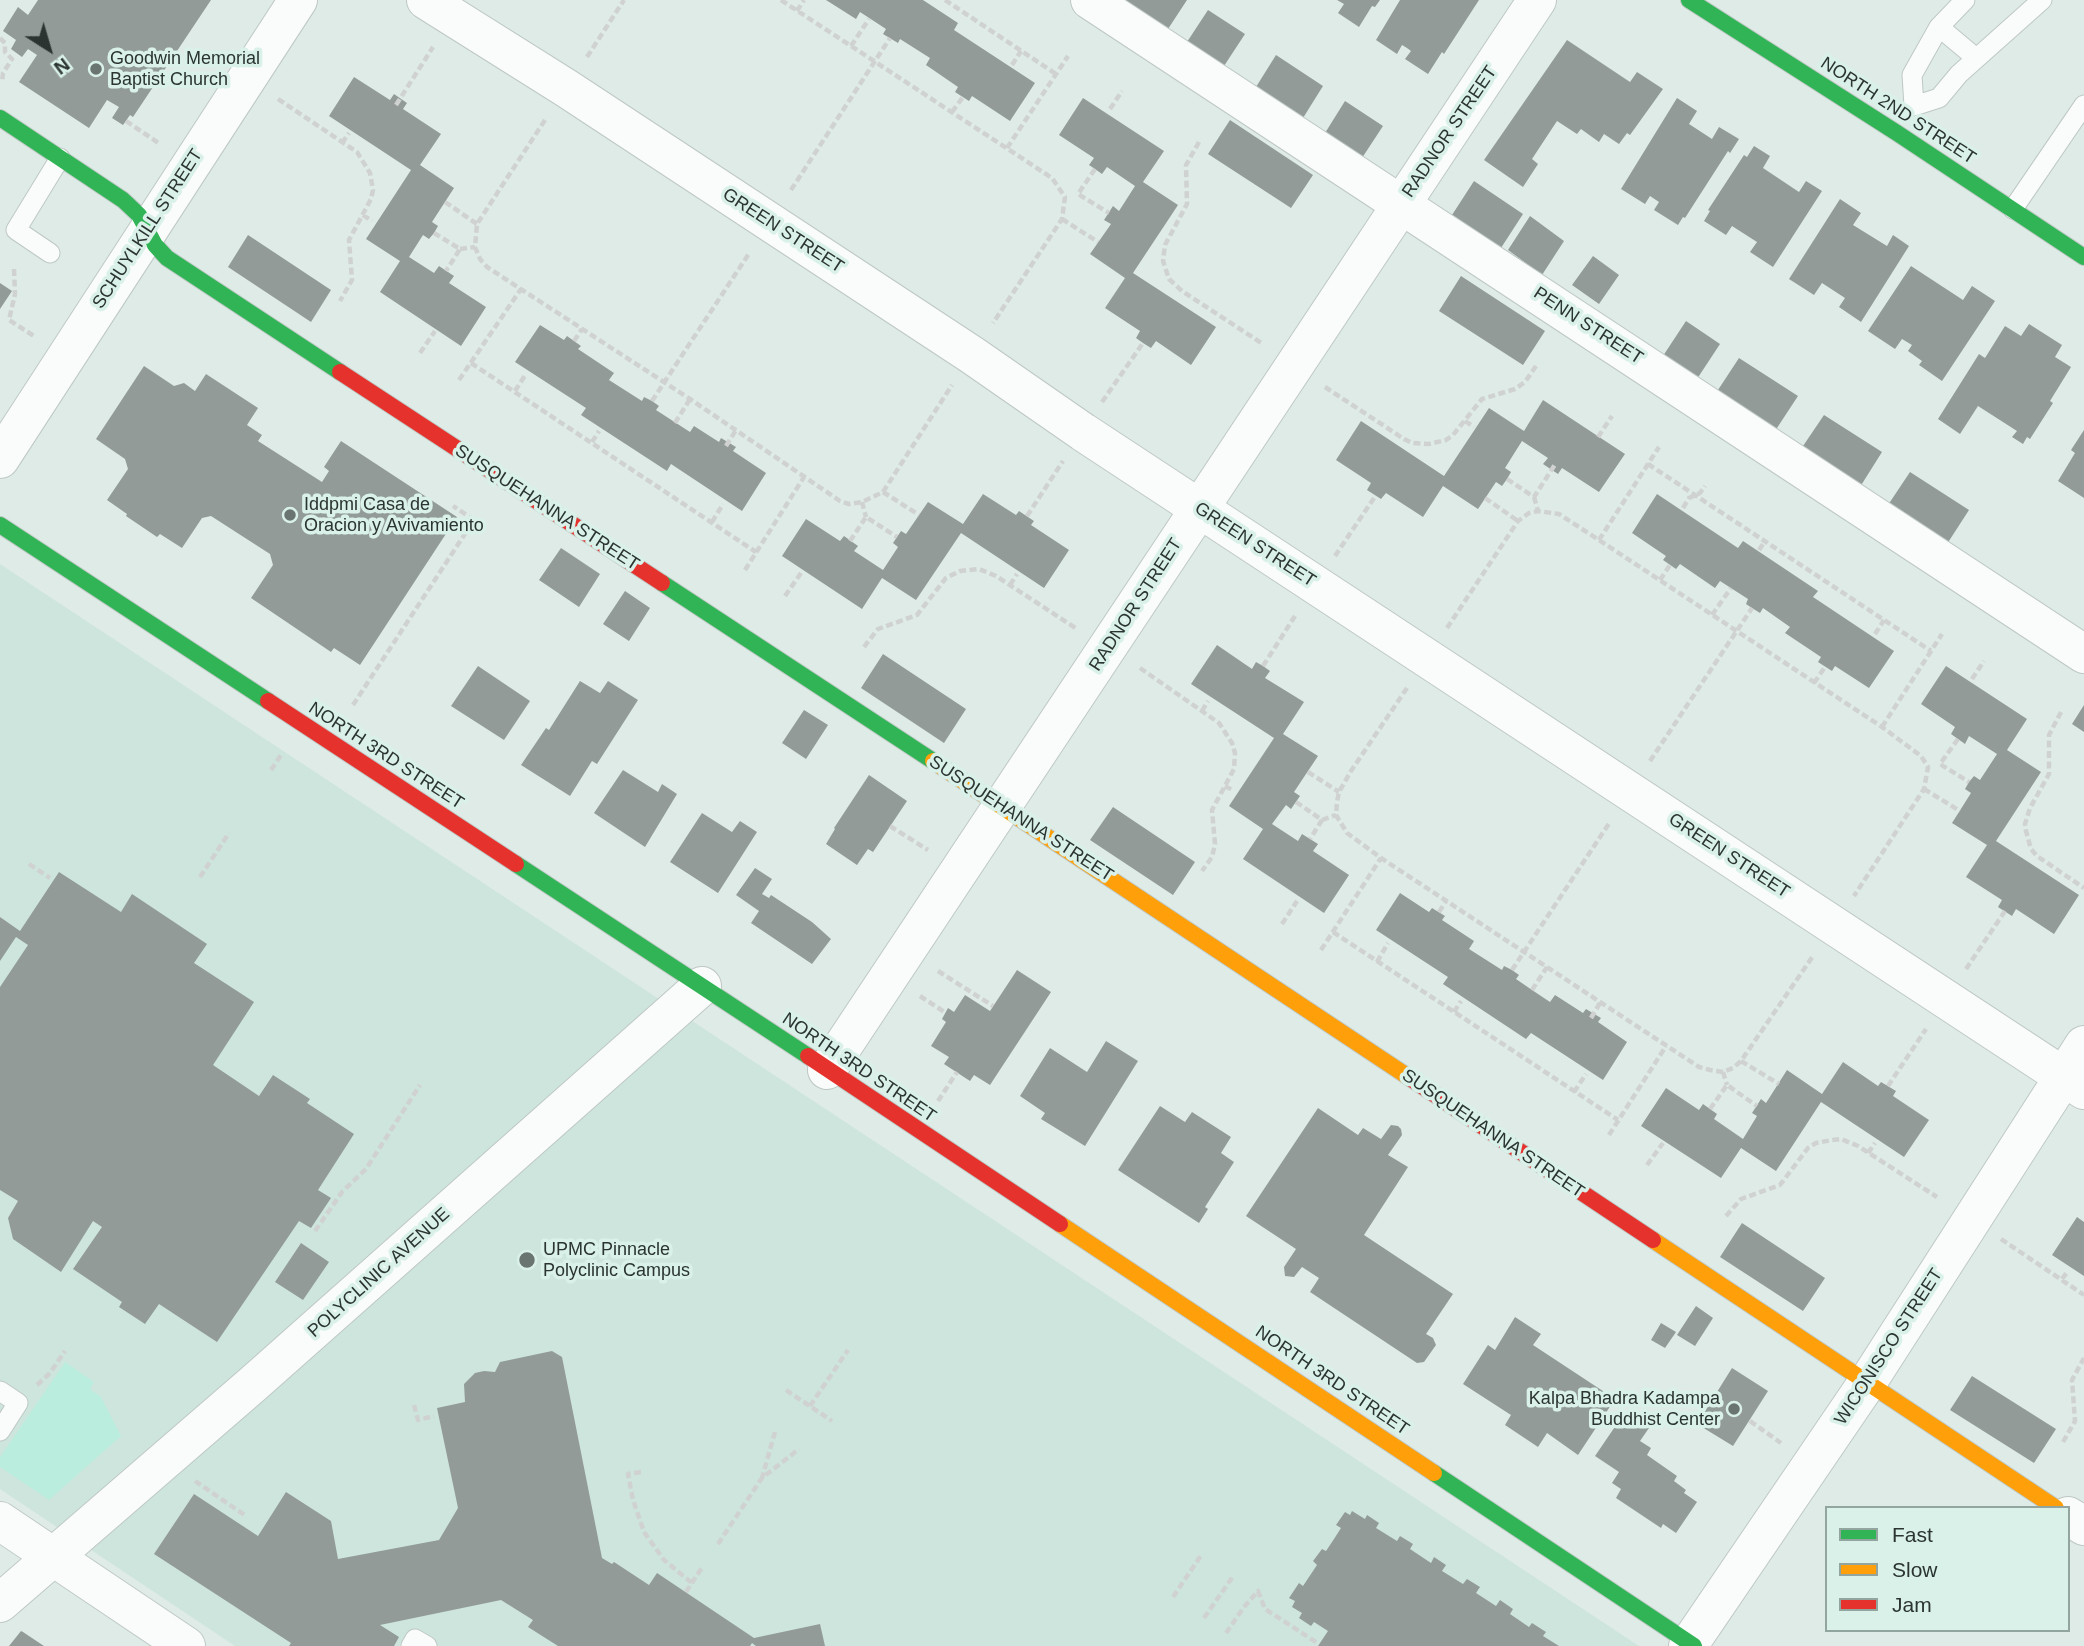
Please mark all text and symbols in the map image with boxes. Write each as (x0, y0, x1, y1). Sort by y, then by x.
north arrow (14, 14, 84, 84)
place label: Goodwin Memorial Baptist Church (110, 48, 260, 90)
street label: NORTH 2ND STREET (1816, 53, 1980, 169)
text: N (50, 54, 74, 79)
marker: Goodwin Memorial Baptist Church (88, 61, 104, 77)
street label: RADNOR STREET (1398, 62, 1502, 202)
street label: SCHUYLKILL STREET (88, 145, 208, 313)
street label: GREEN STREET (718, 184, 848, 278)
street label: PENN STREET (1529, 283, 1647, 369)
street label: SUSQUEHANNA STREET (451, 440, 643, 576)
place label: Iddpmi Casa de Oracion y Avivamiento (304, 494, 484, 536)
street label: GREEN STREET (1190, 498, 1320, 592)
marker: Iddpmi Casa de Oracion y Avivamiento (282, 507, 298, 523)
street label: RADNOR STREET (1085, 535, 1187, 675)
street label: NORTH 3RD STREET (304, 698, 468, 814)
street label: SUSQUEHANNA STREET (925, 751, 1117, 887)
street label: GREEN STREET (1664, 809, 1794, 903)
street label: NORTH 3RD STREET (778, 1009, 940, 1127)
street label: SUSQUEHANNA STREET (1398, 1065, 1588, 1203)
street label: POLYCLINIC AVENUE (304, 1204, 454, 1342)
place label: UPMC Pinnacle Polyclinic Campus (543, 1239, 690, 1282)
marker: UPMC Pinnacle Polyclinic Campus (517, 1250, 537, 1270)
street label: WICONISCO STREET (1830, 1265, 1948, 1429)
street label: NORTH 3RD STREET (1251, 1322, 1413, 1440)
place label: Kalpa Bhadra Kadampa Buddhist Center (1529, 1388, 1720, 1430)
marker: Kalpa Bhadra Kadampa Buddhist Center (1726, 1401, 1742, 1417)
legend (1825, 1506, 2070, 1632)
text: Fast (1892, 1523, 1933, 1546)
text: Slow (1892, 1558, 1938, 1581)
text: Jam (1892, 1593, 1932, 1616)

